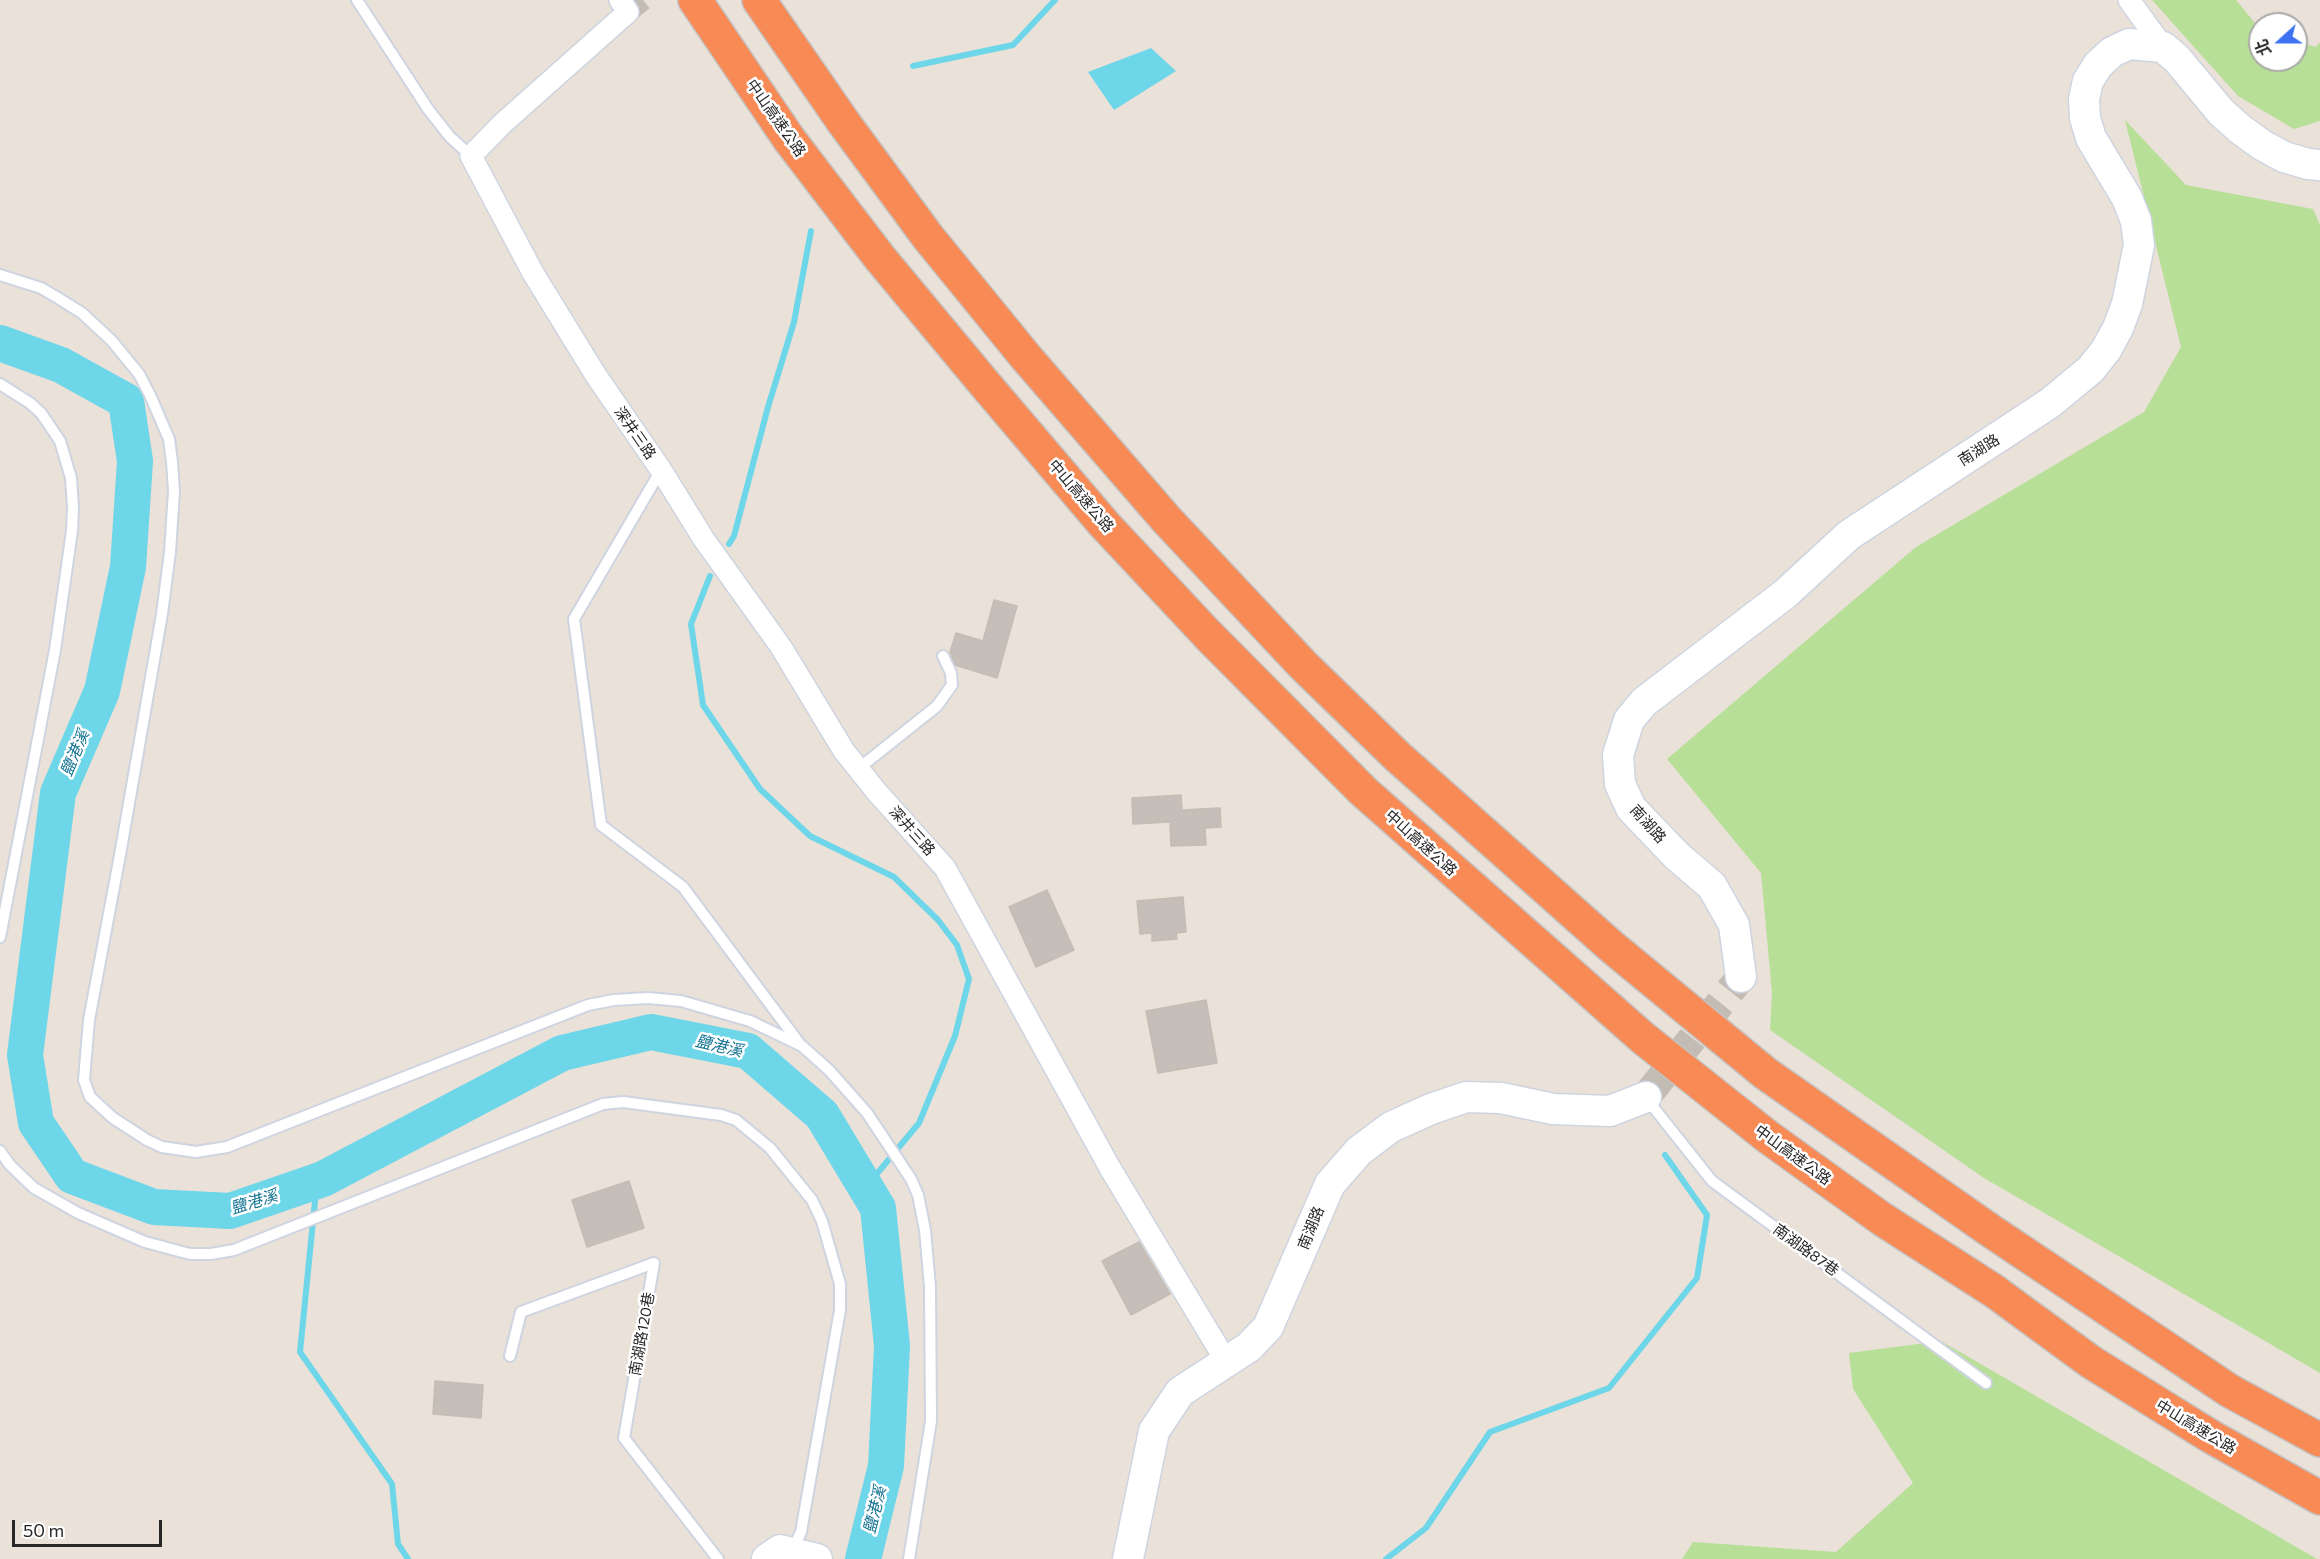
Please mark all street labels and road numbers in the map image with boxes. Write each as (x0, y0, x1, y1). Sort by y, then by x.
street label: 中山高速公路 (743, 76, 809, 160)
street label: 深井三路 (610, 403, 660, 463)
street label: 南湖路 (1955, 430, 2003, 470)
street label: 中山高速公路 (1045, 456, 1117, 536)
street label: 南湖路 (1626, 801, 1670, 847)
street label: 深井三路 (885, 803, 939, 859)
street label: 中山高速公路 (1382, 806, 1460, 880)
street label: 中山高速公路 (1751, 1121, 1835, 1189)
street label: 南湖路 (1294, 1204, 1328, 1252)
street label: 南湖路87巷 (1770, 1220, 1842, 1280)
street label: 南湖路120巷 (626, 1291, 658, 1377)
street label: 中山高速公路 (2153, 1396, 2239, 1458)

